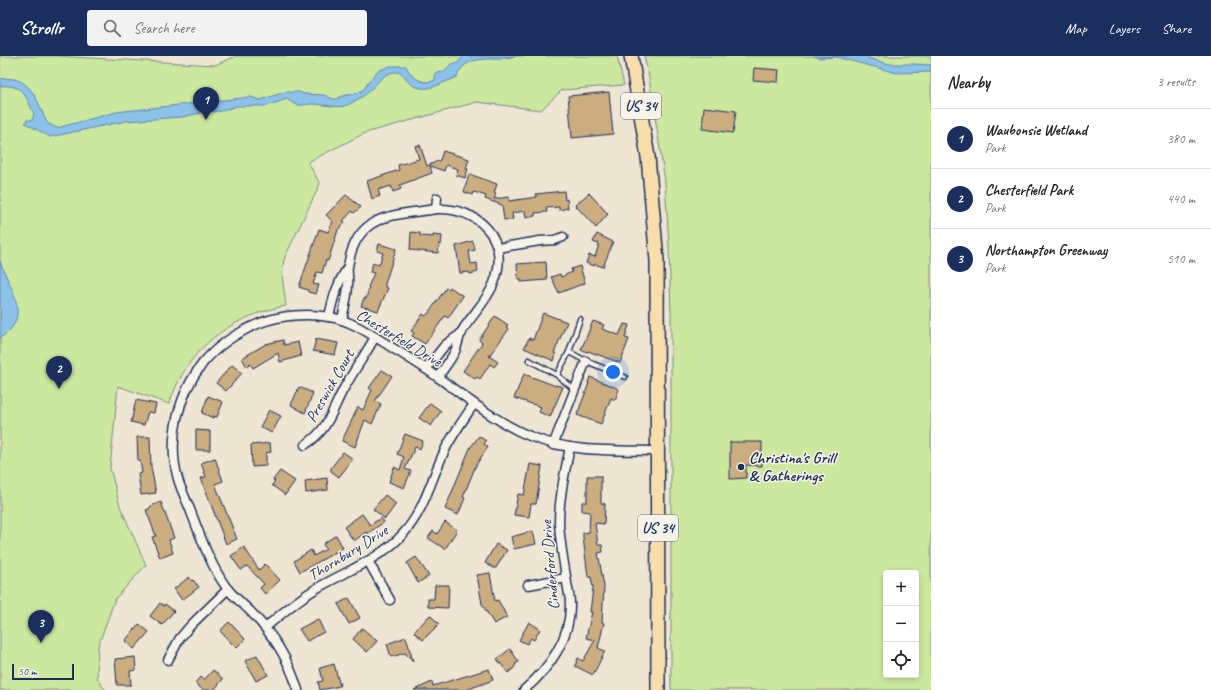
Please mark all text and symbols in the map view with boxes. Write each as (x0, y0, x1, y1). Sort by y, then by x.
search box (87, 10, 367, 46)
text: Strollr (20, 16, 63, 40)
icon: search (101, 17, 123, 39)
text: Search here (133, 19, 195, 38)
text: Map (1065, 20, 1087, 37)
text: Layers (1109, 20, 1140, 37)
text: Share (1162, 20, 1191, 37)
text: Nearby (947, 72, 990, 93)
text: 3 results (1157, 74, 1195, 90)
pin: 1 (193, 87, 219, 120)
road number: US 34 (621, 93, 661, 119)
text: Waubonsie Wetland (985, 121, 1087, 140)
text: 1 (957, 131, 963, 147)
text: 380 m (1167, 131, 1195, 147)
text: Park (985, 140, 1006, 156)
text: Chesterfield Park (985, 181, 1073, 200)
text: 2 (957, 191, 963, 207)
text: 440 m (1167, 191, 1195, 207)
text: Park (985, 200, 1006, 216)
text: Northampton Greenway (985, 241, 1107, 260)
text: 3 (957, 251, 963, 267)
text: 510 m (1167, 251, 1195, 267)
text: Park (985, 260, 1006, 276)
street label: Chesterfield Drive (353, 305, 447, 372)
street label: Preswick Court (301, 345, 360, 426)
pin: 2 (46, 356, 72, 389)
your location (603, 362, 623, 382)
place label: Christina's Grill & Gatherings (749, 448, 838, 486)
marker: Christina's Grill & Gatherings (736, 462, 746, 472)
road number: US 34 (638, 515, 678, 541)
street label: Cinderford Drive (536, 518, 564, 611)
street label: Thornbury Drive (304, 520, 393, 585)
map controls (883, 570, 919, 678)
button: + (883, 570, 919, 606)
button: − (883, 606, 919, 642)
pin: 3 (28, 610, 54, 643)
button: locate (883, 642, 919, 678)
scale bar (12, 662, 74, 681)
text: 50 m (18, 664, 37, 678)

